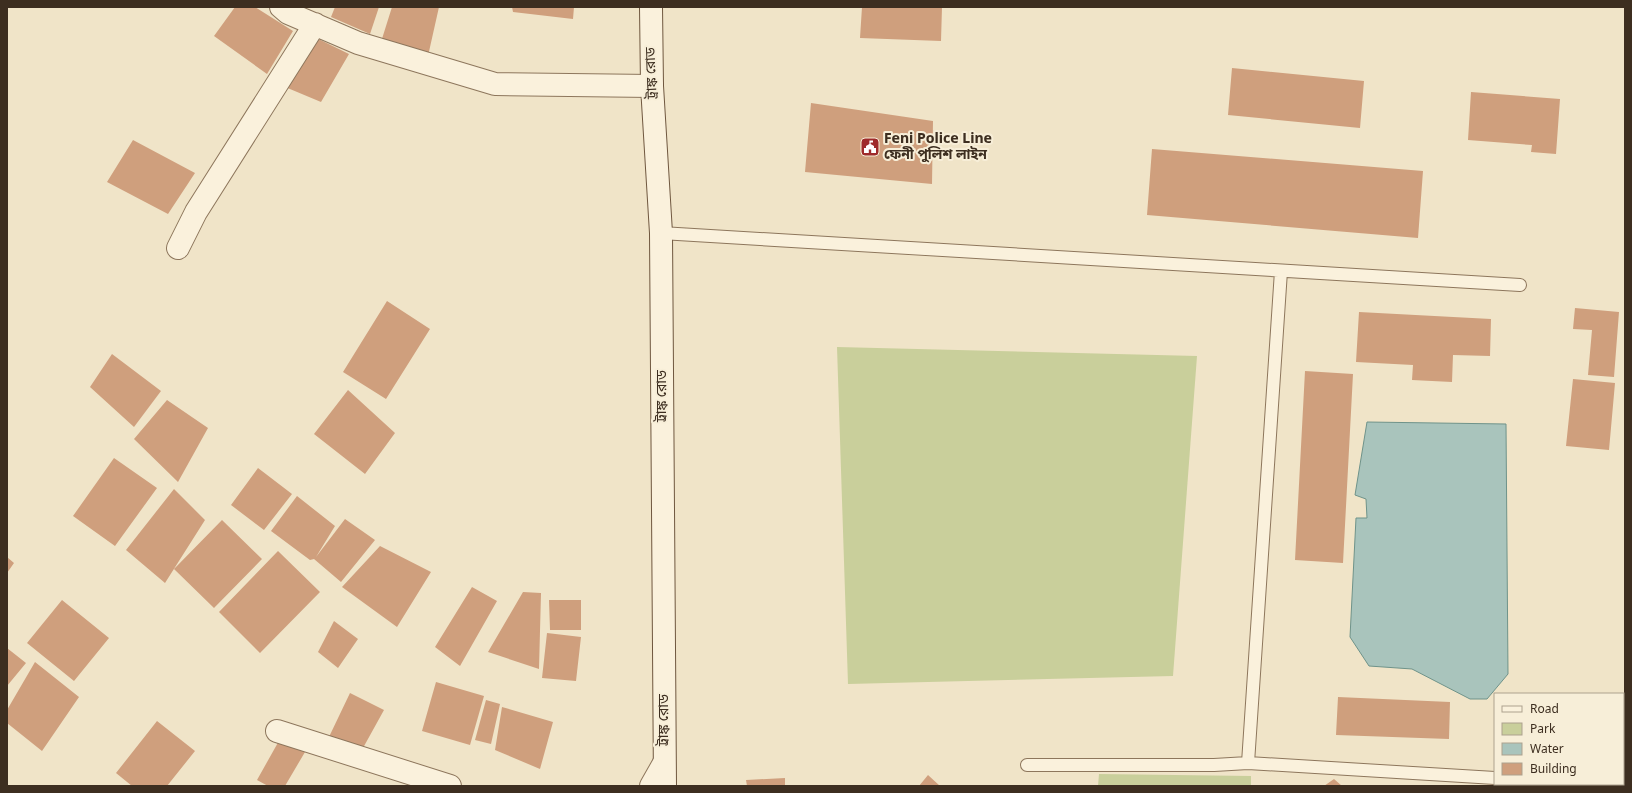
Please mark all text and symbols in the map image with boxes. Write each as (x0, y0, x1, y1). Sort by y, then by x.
street label: ট্রাঙ্ক রোড (642, 46, 662, 100)
place label: Feni Police Line ফেনী পুলিশ লাইন (884, 130, 992, 165)
public building icon: Feni Police Line ফেনী পুলিশ লাইন (859, 136, 881, 158)
street label: ট্রাঙ্ক রোড (653, 369, 672, 423)
street label: ট্রাঙ্ক রোড (655, 693, 674, 747)
legend (1494, 693, 1624, 785)
text: Road (1530, 702, 1559, 718)
text: Park (1530, 722, 1556, 738)
text: Water (1530, 742, 1564, 758)
text: Building (1530, 762, 1577, 778)

